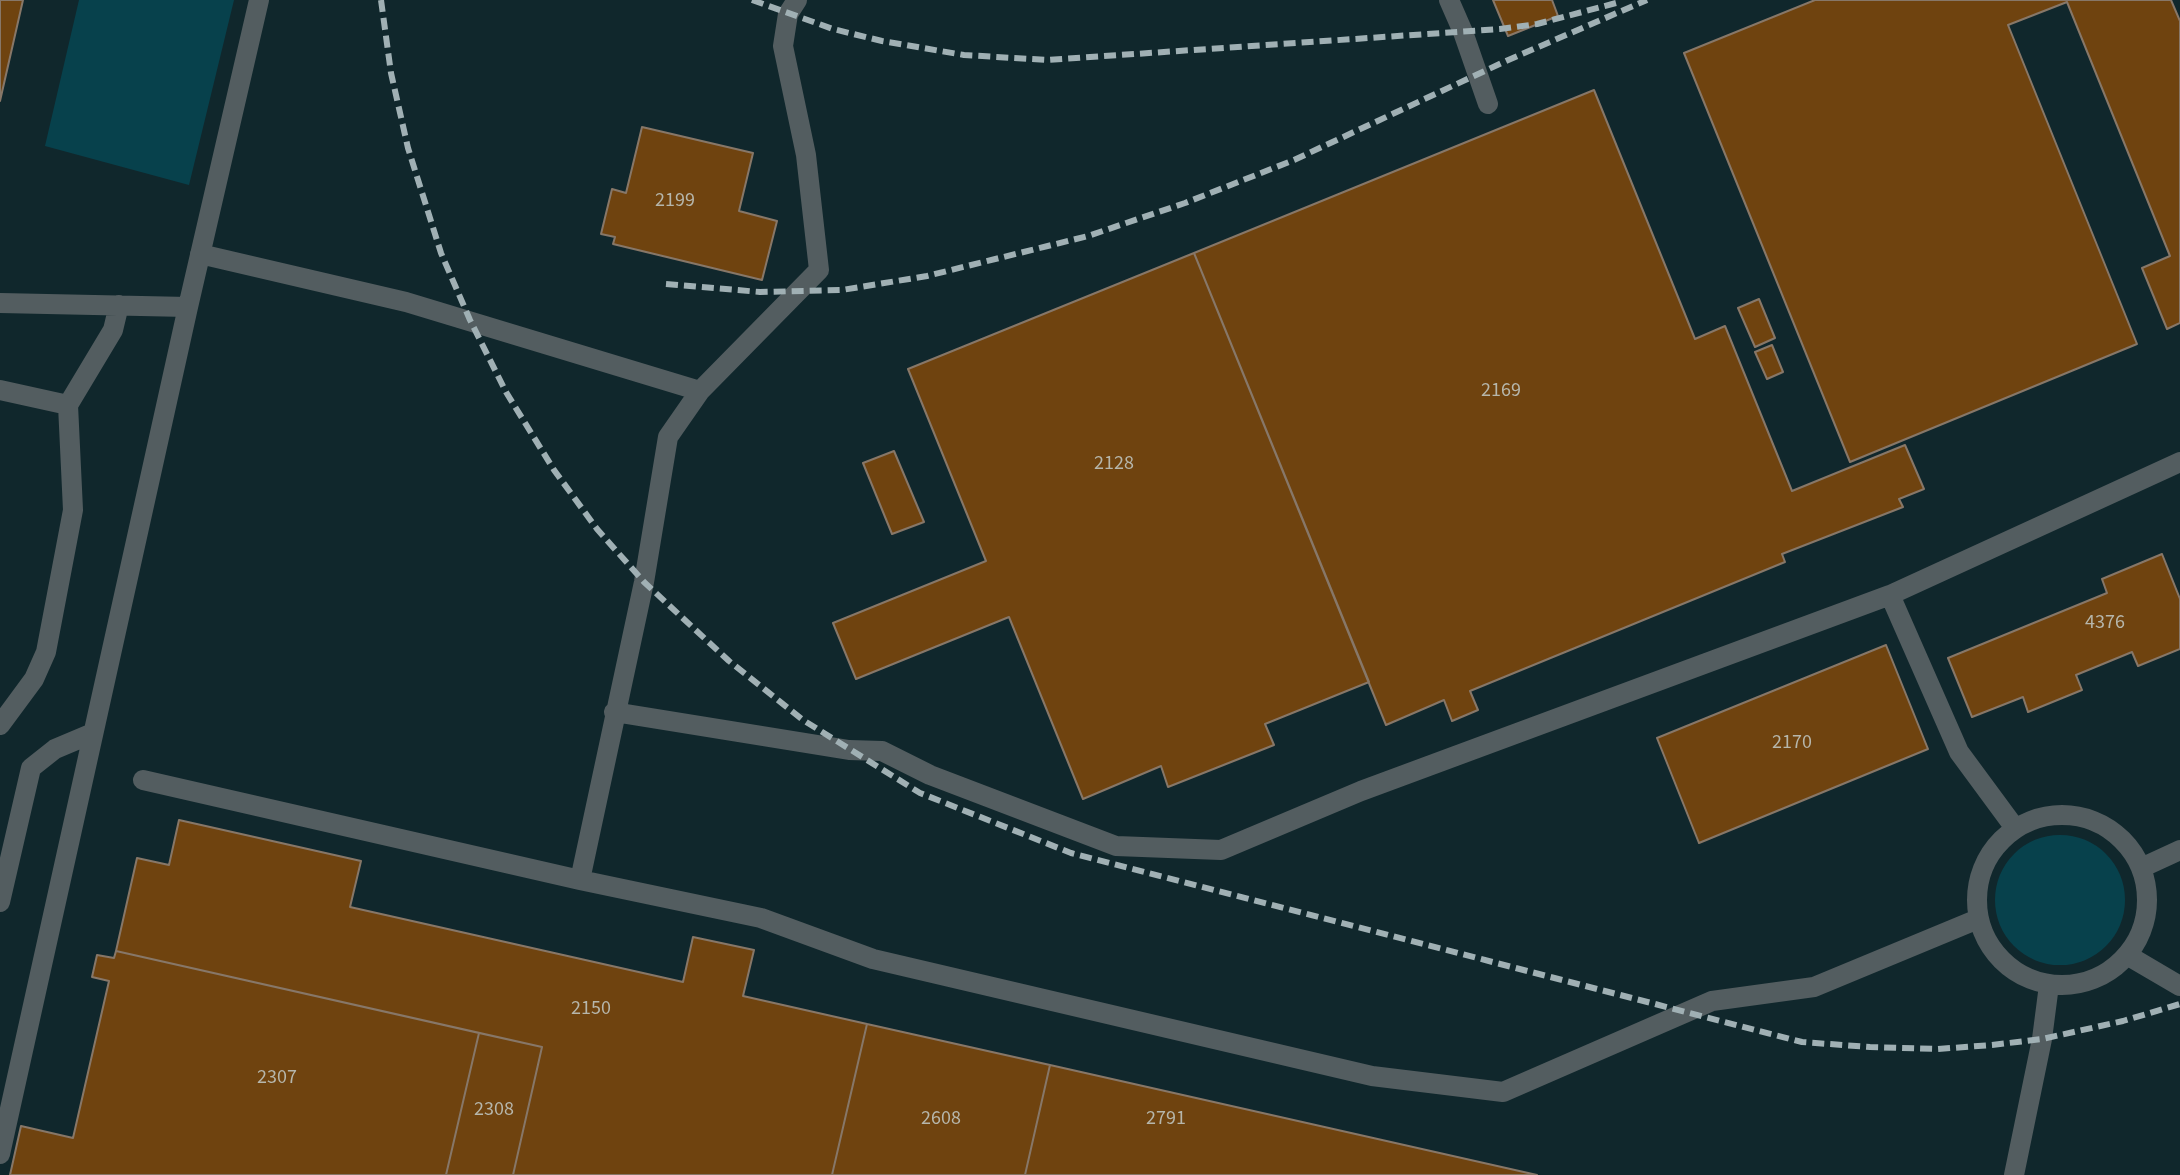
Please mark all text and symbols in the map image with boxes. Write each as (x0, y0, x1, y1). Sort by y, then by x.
house number: 2199 (655, 190, 695, 214)
house number: 2169 (1481, 380, 1521, 404)
house number: 2128 (1094, 453, 1134, 477)
house number: 4376 (2085, 612, 2125, 636)
house number: 2170 (1772, 732, 1812, 756)
house number: 2150 (571, 998, 611, 1022)
house number: 2307 (257, 1067, 297, 1091)
house number: 2308 (474, 1099, 514, 1123)
house number: 2608 (921, 1108, 961, 1132)
house number: 2791 (1146, 1108, 1186, 1132)

